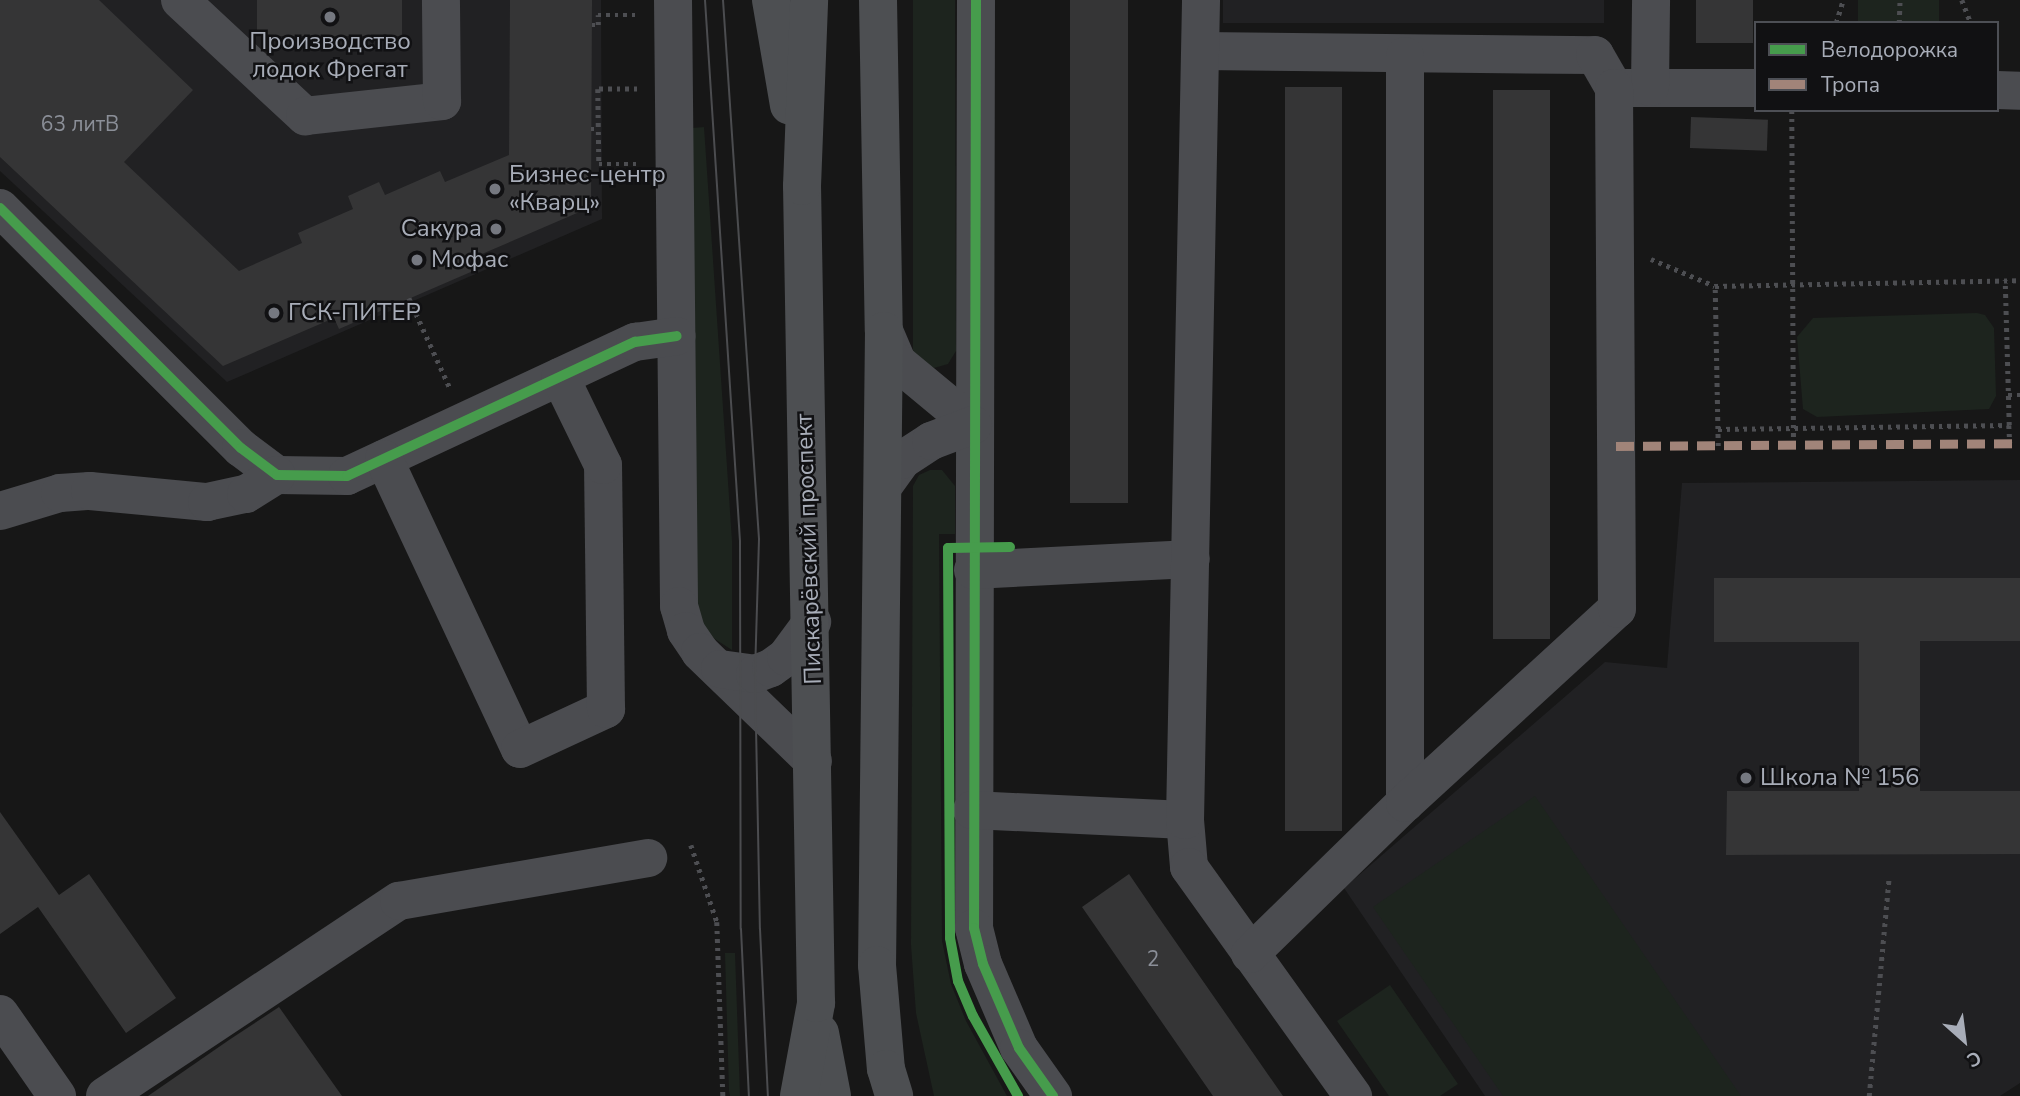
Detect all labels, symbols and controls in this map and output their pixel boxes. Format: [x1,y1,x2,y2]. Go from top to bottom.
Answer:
marker: Производство лодок Фрегат [322,9,338,25]
legend [1754,21,1999,112]
place label: Производство лодок Фрегат [249,28,411,84]
text: Велодорожка [1821,36,1958,64]
text: Тропа [1821,71,1880,99]
house number: 63 литВ [41,111,119,137]
place label: Бизнес-центр «Кварц» [509,161,666,217]
marker: Бизнес-центр «Кварц» [487,181,503,197]
place label: Сакура [401,215,482,243]
marker: Сакура [488,221,504,237]
place label: Мофас [431,246,508,274]
marker: Мофас [409,252,425,268]
place label: ГСК-ПИТЕР [288,299,421,327]
marker: ГСК-ПИТЕР [266,305,282,321]
street label: Пискарёвский проспект [790,413,828,685]
place label: Школа № 156 [1760,764,1919,792]
marker: Школа № 156 [1738,770,1754,786]
house number: 2 [1147,946,1159,972]
north arrow [1929,1005,1999,1075]
text: С [1962,1044,1986,1073]

